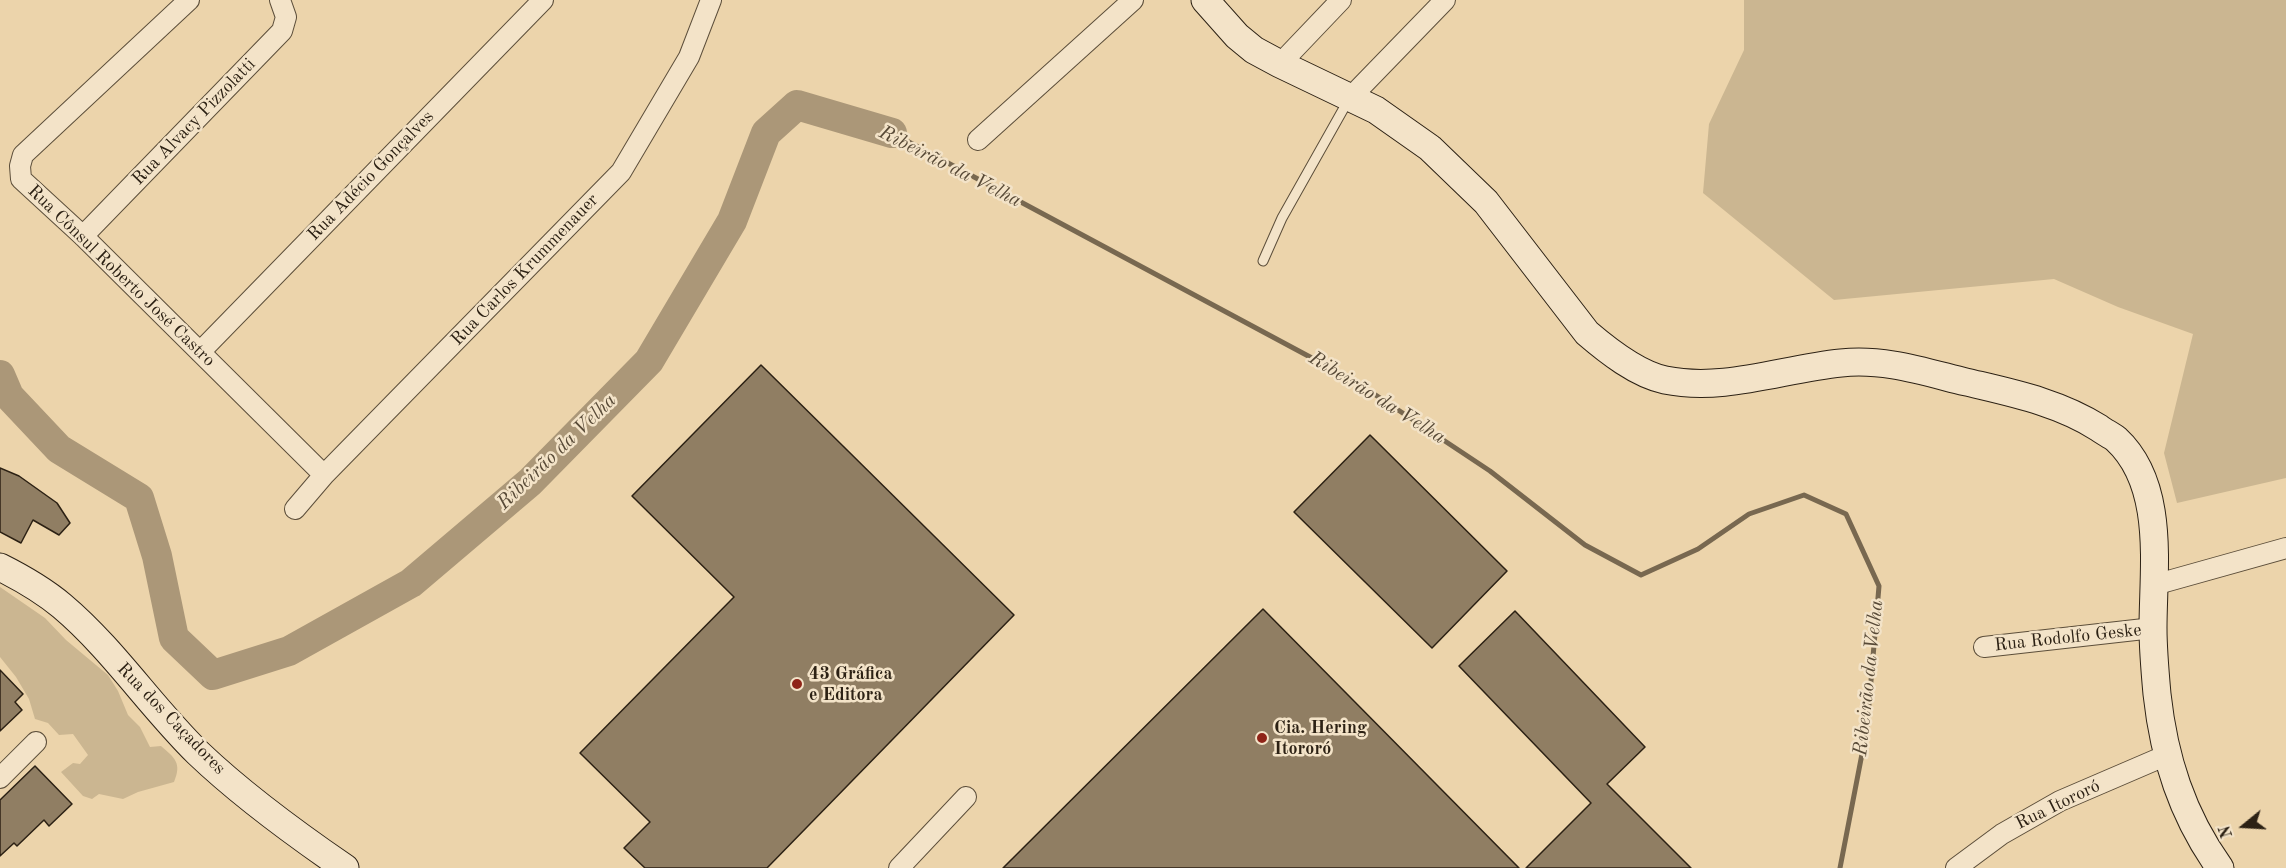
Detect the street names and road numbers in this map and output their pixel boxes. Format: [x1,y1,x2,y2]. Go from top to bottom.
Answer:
street label: Rua Alvacy Pizzolatti [128,54,260,190]
street label: Rua Adécio Gonçalves [303,106,439,246]
street label: Rua Cônsul Roberto José Castro [23,181,219,371]
street label: Rua Carlos Krummenauer [447,190,603,350]
street label: Rua Rodolfo Geske [1993,620,2143,656]
street label: Rua dos Caçadores [112,659,230,779]
street label: Rua Itororó [2012,775,2104,835]

